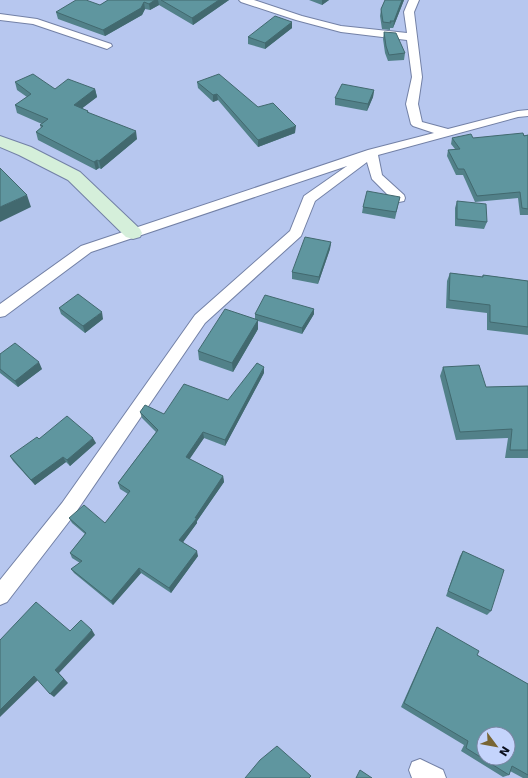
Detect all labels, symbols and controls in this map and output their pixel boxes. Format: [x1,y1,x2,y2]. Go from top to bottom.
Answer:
north arrow [476,726,516,766]
text: N [496,744,512,758]

